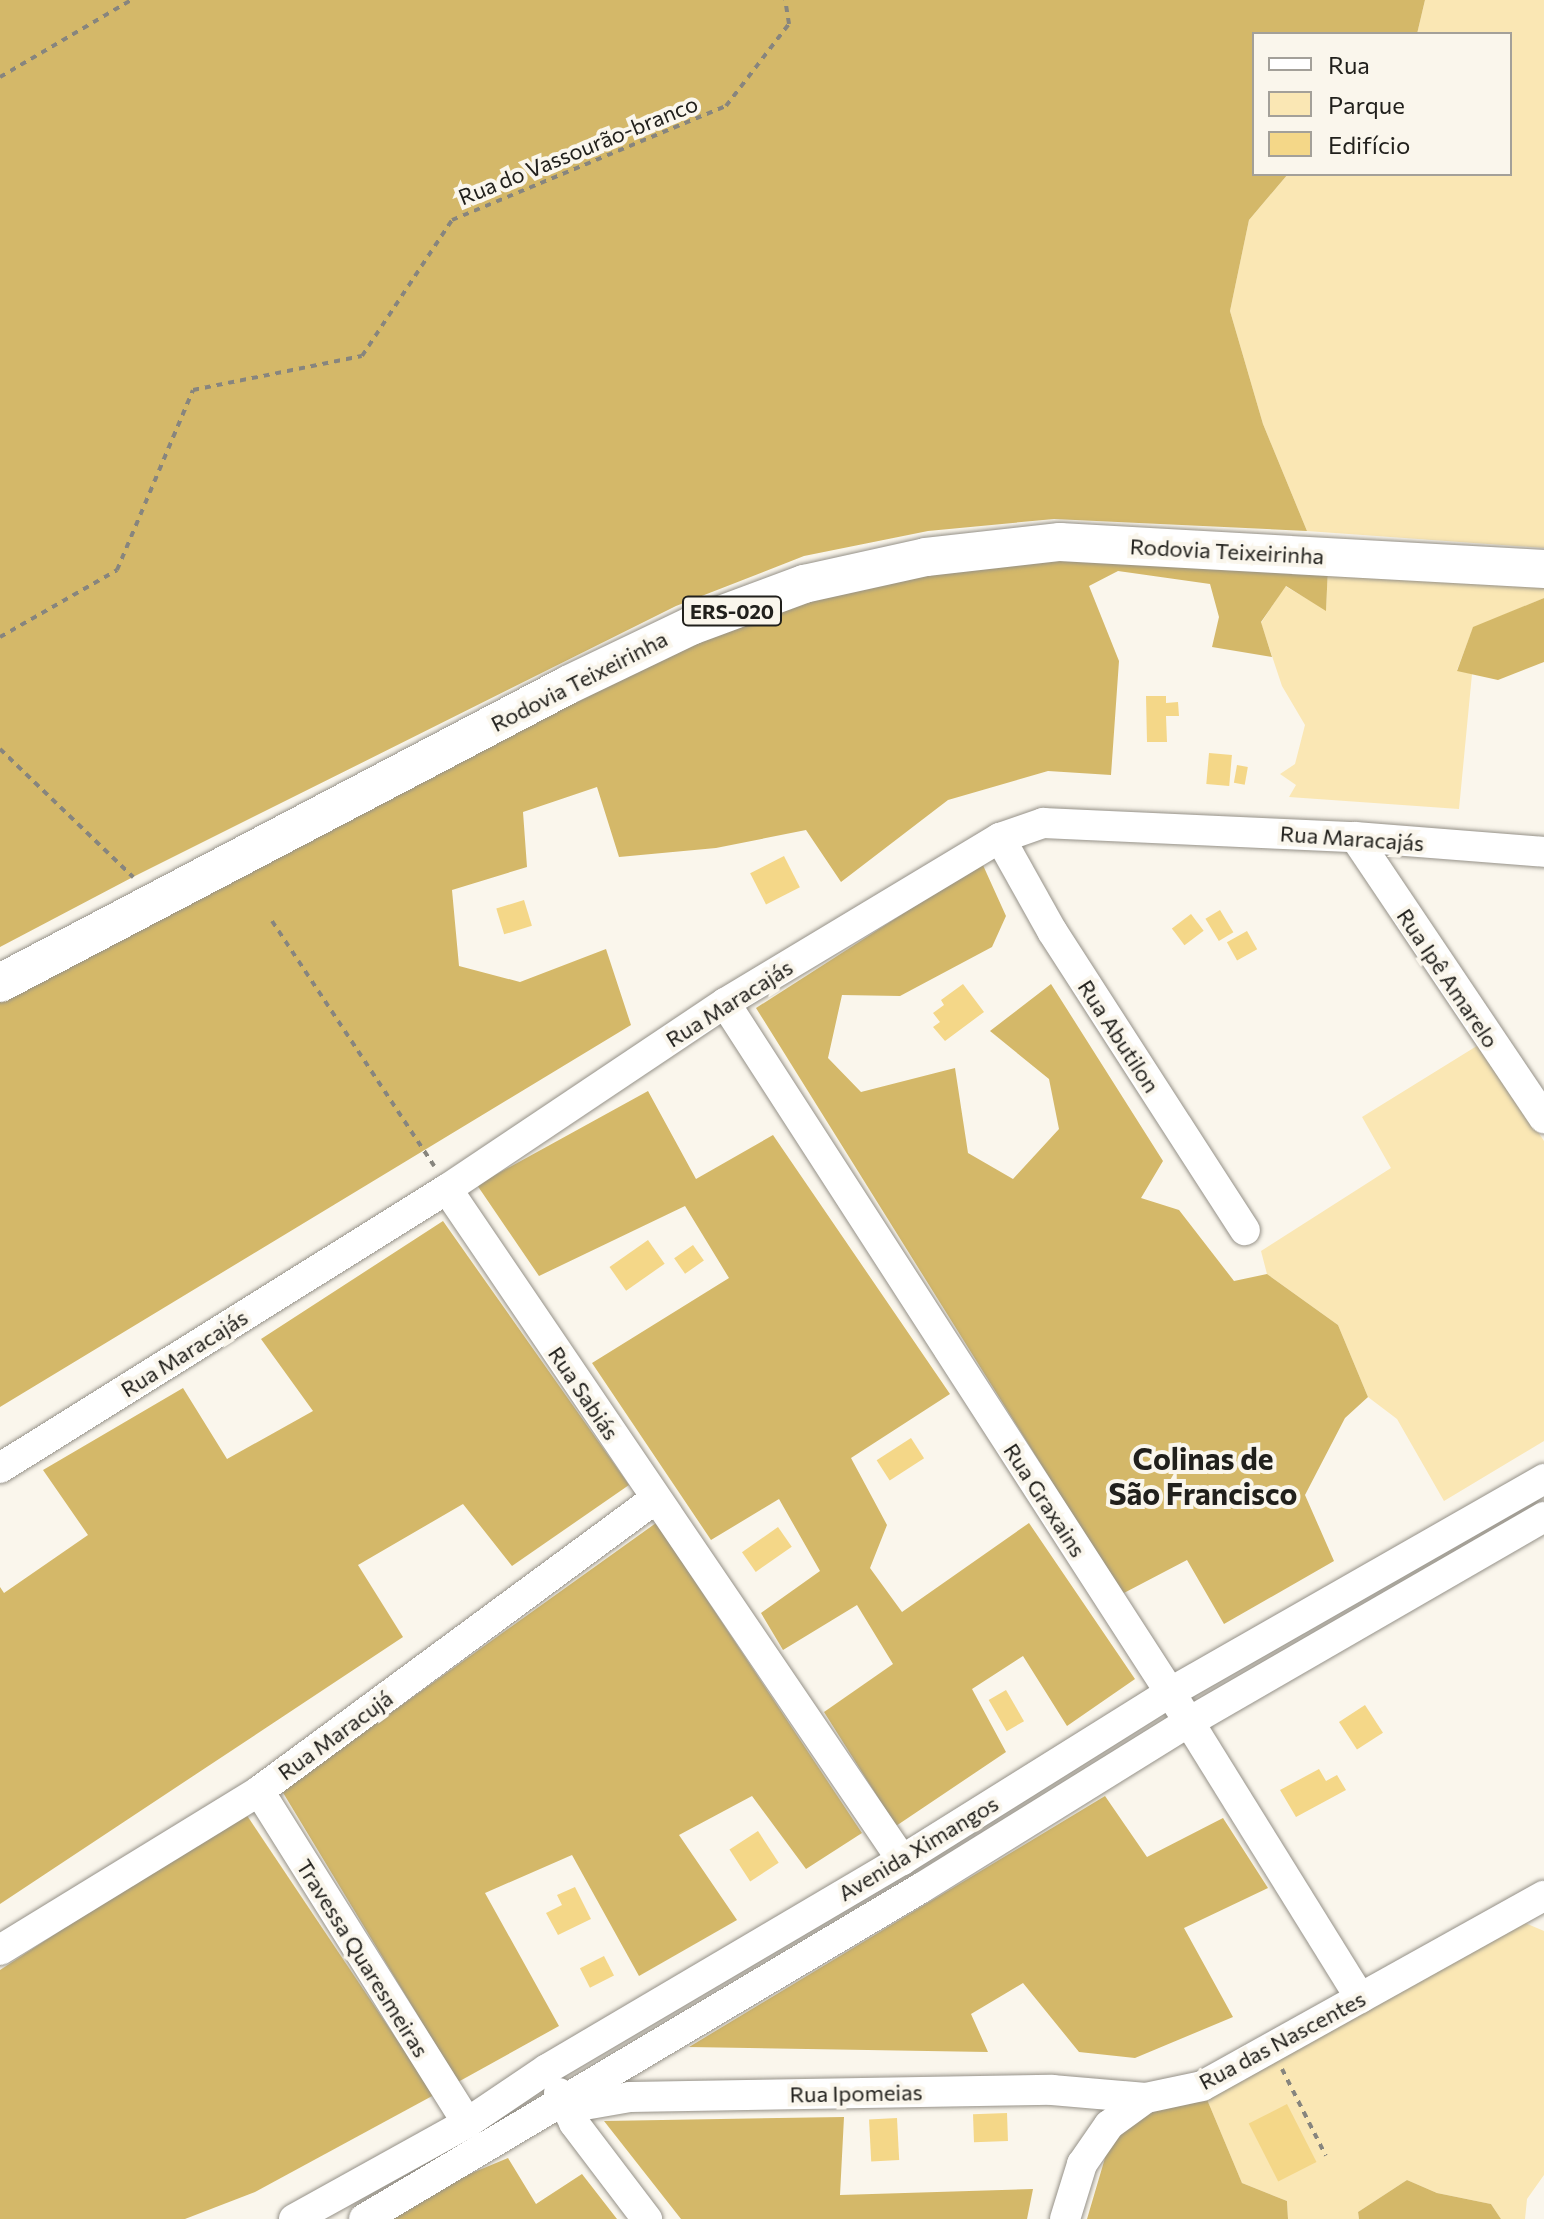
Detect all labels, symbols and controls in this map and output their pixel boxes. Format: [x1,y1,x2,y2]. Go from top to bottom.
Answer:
legend [1252,32,1512,176]
text: Rua [1328,50,1370,79]
street label: Rua do Vassourão-branco [455,90,701,210]
text: Parque [1328,90,1405,119]
text: Edifício [1328,130,1410,159]
street label: Rodovia Teixeirinha [1129,533,1325,569]
road number: ERS-020 [680,595,784,627]
street label: Rodovia Teixeirinha [486,625,672,737]
street label: Rua Maracajás [1279,820,1425,856]
street label: Rua Ipê Amarelo [1392,903,1504,1053]
street label: Rua Maracajás [661,954,797,1052]
street label: Rua Abutilon [1073,975,1165,1097]
street label: Rua Maracajás [116,1304,252,1402]
street label: Rua Sabiás [543,1341,625,1445]
street label: Rua Graxains [998,1438,1092,1562]
district label: Colinas de São Francisco [1109,1440,1297,1510]
street label: Rua Maracujá [273,1685,397,1785]
street label: Avenida Ximangos [833,1790,1003,1906]
street label: Travessa Quaresmeiras [291,1854,435,2062]
street label: Rua das Nascentes [1194,1985,1370,2095]
street label: Rua Ipomeias [789,2079,923,2107]

